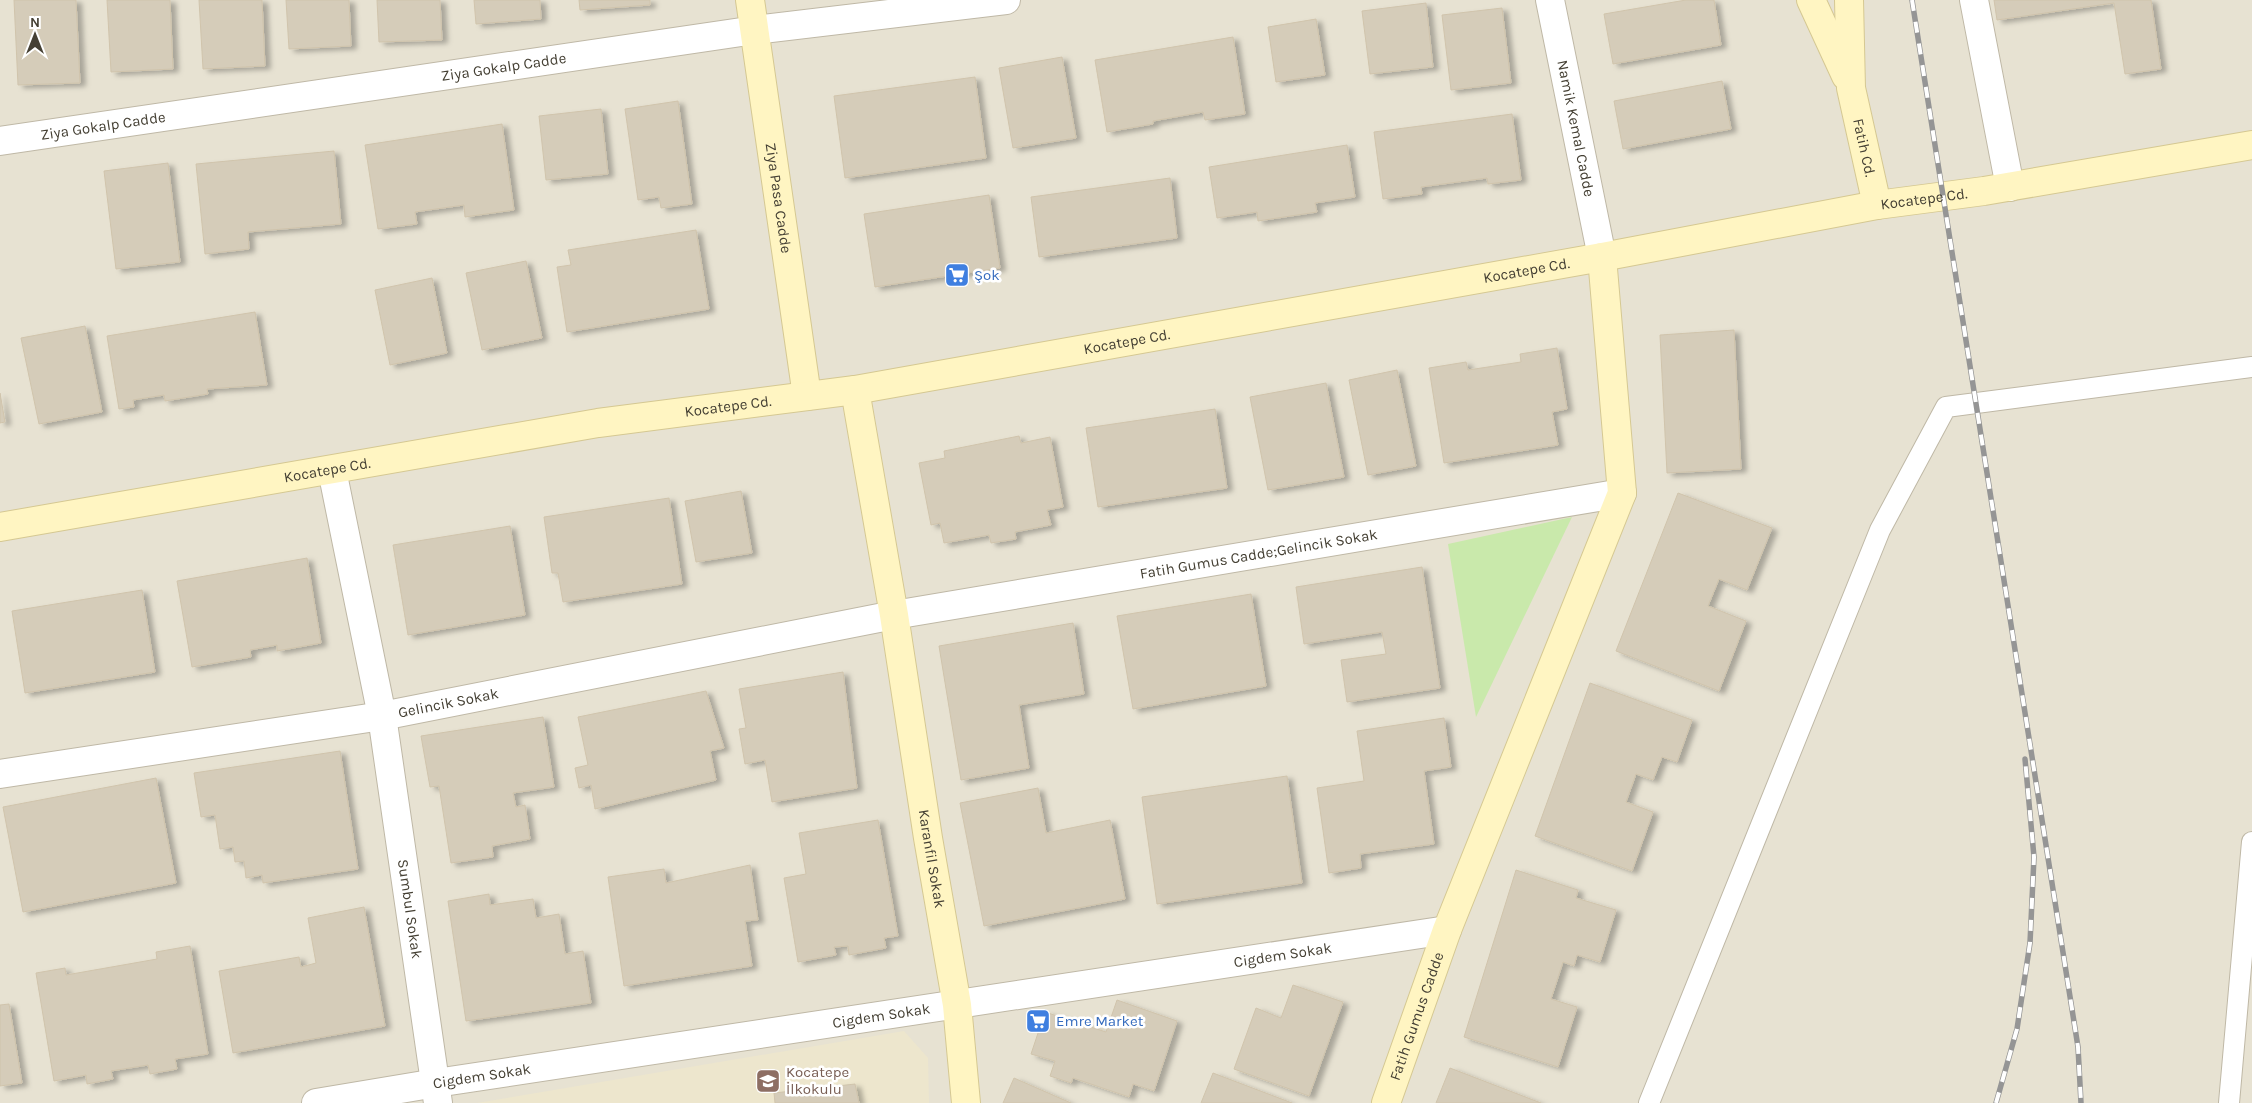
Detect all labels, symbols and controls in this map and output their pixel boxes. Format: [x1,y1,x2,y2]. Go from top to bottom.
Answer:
north arrow [10,10,60,60]
text: N [30,14,40,31]
street label: Ziya Gokalp Cadde [440,49,567,85]
street label: Namik Kemal Cadde [1553,59,1599,198]
street label: Ziya Gokalp Cadde [39,108,167,144]
street label: Fatih Cd. [1849,117,1880,179]
street label: Ziya Pasa Cadde [762,142,795,254]
street label: Kocatepe Cd. [1879,184,1969,213]
street label: Kocatepe Cd. [1482,254,1571,287]
supermarket icon: Şok [944,262,970,288]
place label: Şok [974,266,1000,284]
street label: Kocatepe Cd. [1082,325,1172,358]
street label: Kocatepe Cd. [683,392,773,421]
street label: Kocatepe Cd. [282,454,372,486]
street label: Fatih Gumus Cadde;Gelincik Sokak [1139,525,1379,583]
street label: Gelincik Sokak [397,684,500,722]
street label: Karanfil Sokak [915,808,949,910]
street label: Sumbul Sokak [394,858,426,960]
street label: Cigdem Sokak [1233,939,1333,971]
street label: Fatih Gumus Cadde [1386,950,1447,1083]
street label: Cigdem Sokak [831,999,931,1032]
supermarket icon: Emre Market [1025,1008,1051,1034]
place label: Emre Market [1056,1012,1144,1030]
street label: Cigdem Sokak [432,1060,532,1092]
place label: Kocatepe İlkokulu [786,1063,849,1098]
school or university icon: Kocatepe İlkokulu [755,1068,781,1094]

